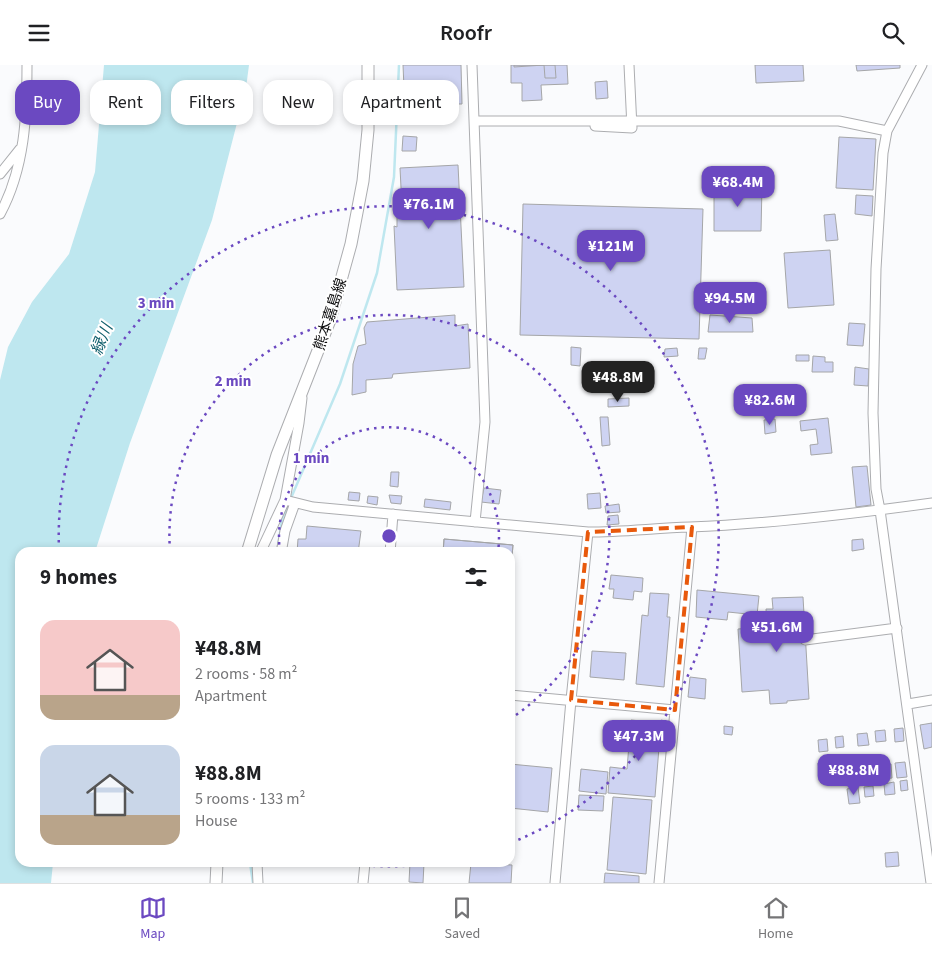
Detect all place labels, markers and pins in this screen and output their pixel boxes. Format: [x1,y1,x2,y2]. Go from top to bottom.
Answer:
pin: ¥68.4M [697,165,779,208]
pin: ¥76.1M [388,187,470,230]
pin: ¥121M [576,229,646,272]
pin: ¥94.5M [689,281,771,324]
pin: ¥48.8M [577,361,659,403]
pin: ¥82.6M [729,383,811,426]
centre of rings [380,527,398,545]
pin: ¥51.6M [736,611,818,653]
pin: ¥47.3M [598,719,680,762]
pin: ¥88.8M [813,753,895,796]

